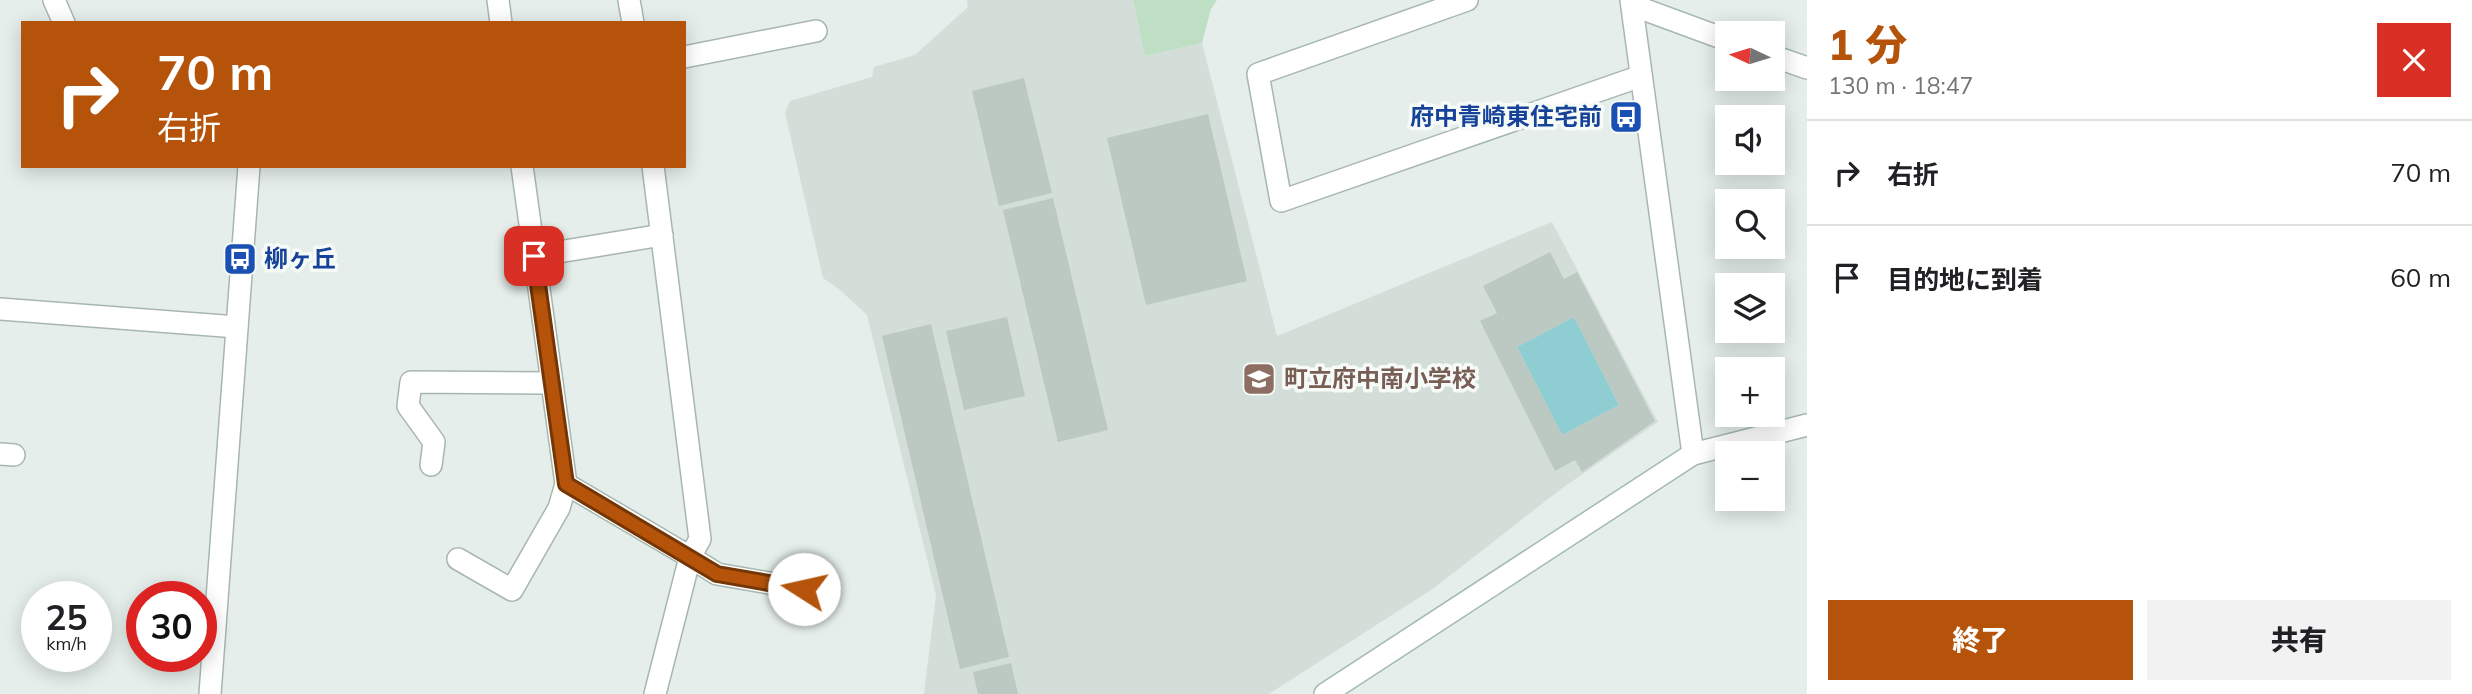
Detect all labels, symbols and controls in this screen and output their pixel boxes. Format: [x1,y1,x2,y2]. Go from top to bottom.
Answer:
text: 1 分 [1828,18,1907,71]
north arrow [1715,21,1785,91]
map controls [1715,21,1785,511]
button: close [2377,23,2451,97]
text: 70 m [157,41,273,102]
icon: right [42,49,133,140]
text: 130 m · 18:47 [1828,71,1973,100]
bus stop icon: 府中青崎東住宅前 [1607,98,1645,136]
place label: 府中青崎東住宅前 [1410,101,1602,131]
button: sound [1715,105,1785,175]
text: 右折 [157,107,221,147]
icon: right [1828,154,1866,192]
text: 70 m [2390,156,2451,189]
text: 右折 [1887,158,1939,191]
button: search [1715,189,1785,259]
pin [504,226,564,286]
icon: arrive [515,237,553,275]
bus stop icon: 柳ヶ丘 [221,240,259,278]
place label: 柳ヶ丘 [264,243,336,273]
icon: arrive [1828,259,1866,297]
text: 60 m [2390,261,2451,294]
text: 目的地に到着 [1887,263,2043,296]
button: layers [1715,273,1785,343]
button: + [1715,357,1785,427]
school or university icon: 町立府中南小学校 [1240,360,1278,398]
place label: 町立府中南小学校 [1284,363,1476,393]
button: − [1715,441,1785,511]
position arrow [767,552,841,626]
speed limit sign: 30 [126,581,217,672]
text: 25 [45,595,88,639]
button: 終了 [1828,600,2133,680]
button: 共有 [2147,600,2451,680]
text: km/h [46,632,87,655]

